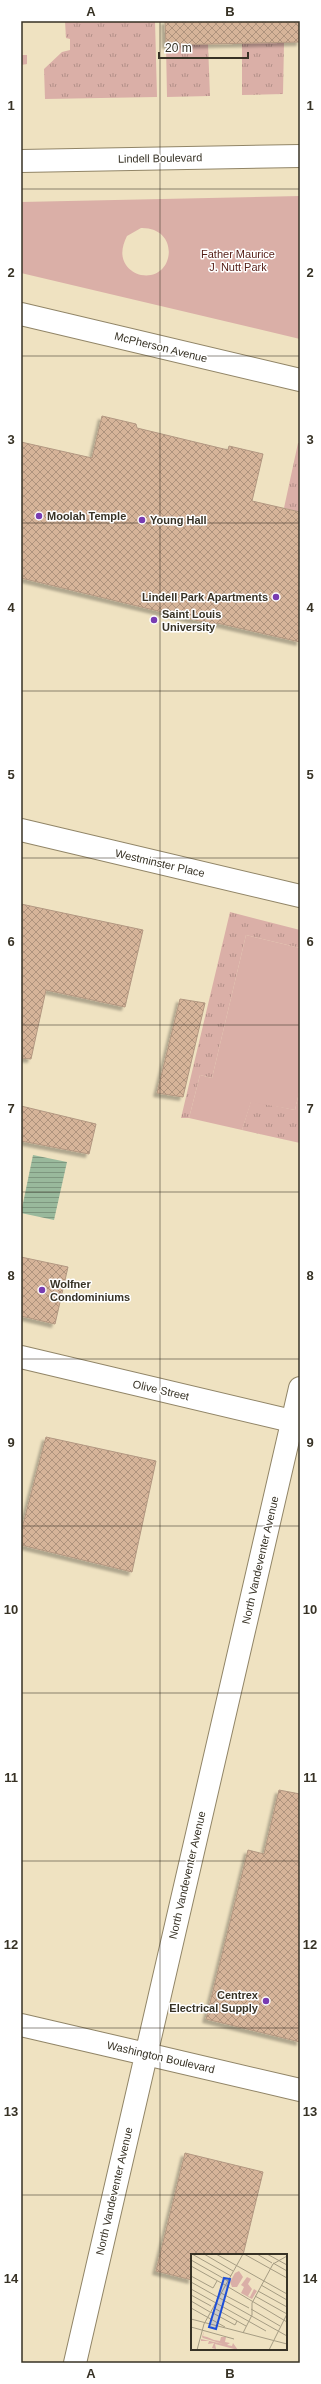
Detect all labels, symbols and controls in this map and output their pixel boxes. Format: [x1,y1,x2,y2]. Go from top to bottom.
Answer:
text: A [86,4,96,19]
text: B [225,4,235,19]
scale bar [159,34,248,60]
text: 20 m [165,41,192,55]
text: 1 [7,98,15,113]
text: 1 [306,98,314,113]
street label: Lindell Boulevard [118,151,202,165]
park label: Father Maurice J. Nutt Park [201,248,275,273]
text: 2 [7,265,15,280]
text: 2 [306,265,314,280]
street label: McPherson Avenue [113,330,209,364]
text: 3 [7,432,15,447]
text: 3 [306,432,314,447]
place label: Moolah Temple [47,510,126,522]
marker: Moolah Temple [34,511,44,521]
place label: Young Hall [150,514,207,526]
marker: Young Hall [137,515,147,525]
place label: Lindell Park Apartments [142,591,268,603]
marker: Lindell Park Apartments [271,592,281,602]
text: 4 [7,600,15,615]
text: 4 [306,600,314,615]
place label: Saint Louis University [162,608,221,633]
marker: Saint Louis University [149,615,159,625]
text: 5 [7,767,15,782]
text: 5 [306,767,314,782]
street label: Westminster Place [114,847,206,879]
text: 6 [7,934,15,949]
text: 6 [306,934,314,949]
text: 7 [7,1101,15,1116]
text: 7 [306,1101,314,1116]
text: 8 [7,1268,15,1283]
text: 8 [306,1268,314,1283]
place label: Wolfner Condominiums [50,1278,130,1303]
marker: Wolfner Condominiums [37,1285,47,1295]
street label: Olive Street [132,1378,190,1402]
text: 9 [7,1435,15,1450]
text: 9 [306,1435,314,1450]
street label: North Vandeventer Avenue [239,1495,281,1625]
text: 10 [4,1602,18,1617]
text: 10 [303,1602,317,1617]
text: 11 [4,1770,18,1785]
text: 11 [303,1770,317,1785]
street label: North Vandeventer Avenue [166,1810,208,1940]
text: 12 [4,1937,18,1952]
text: 12 [303,1937,317,1952]
place label: Centrex Electrical Supply [169,1989,259,2014]
marker: Centrex Electrical Supply [261,1996,271,2006]
street label: Washington Boulevard [106,2039,216,2075]
text: 13 [4,2104,18,2119]
text: 13 [303,2104,317,2119]
street label: North Vandeventer Avenue [93,2126,135,2256]
inset map [191,2254,287,2350]
text: 14 [4,2271,19,2286]
text: 14 [303,2271,318,2286]
text: A [86,2366,96,2381]
text: B [225,2366,235,2381]

